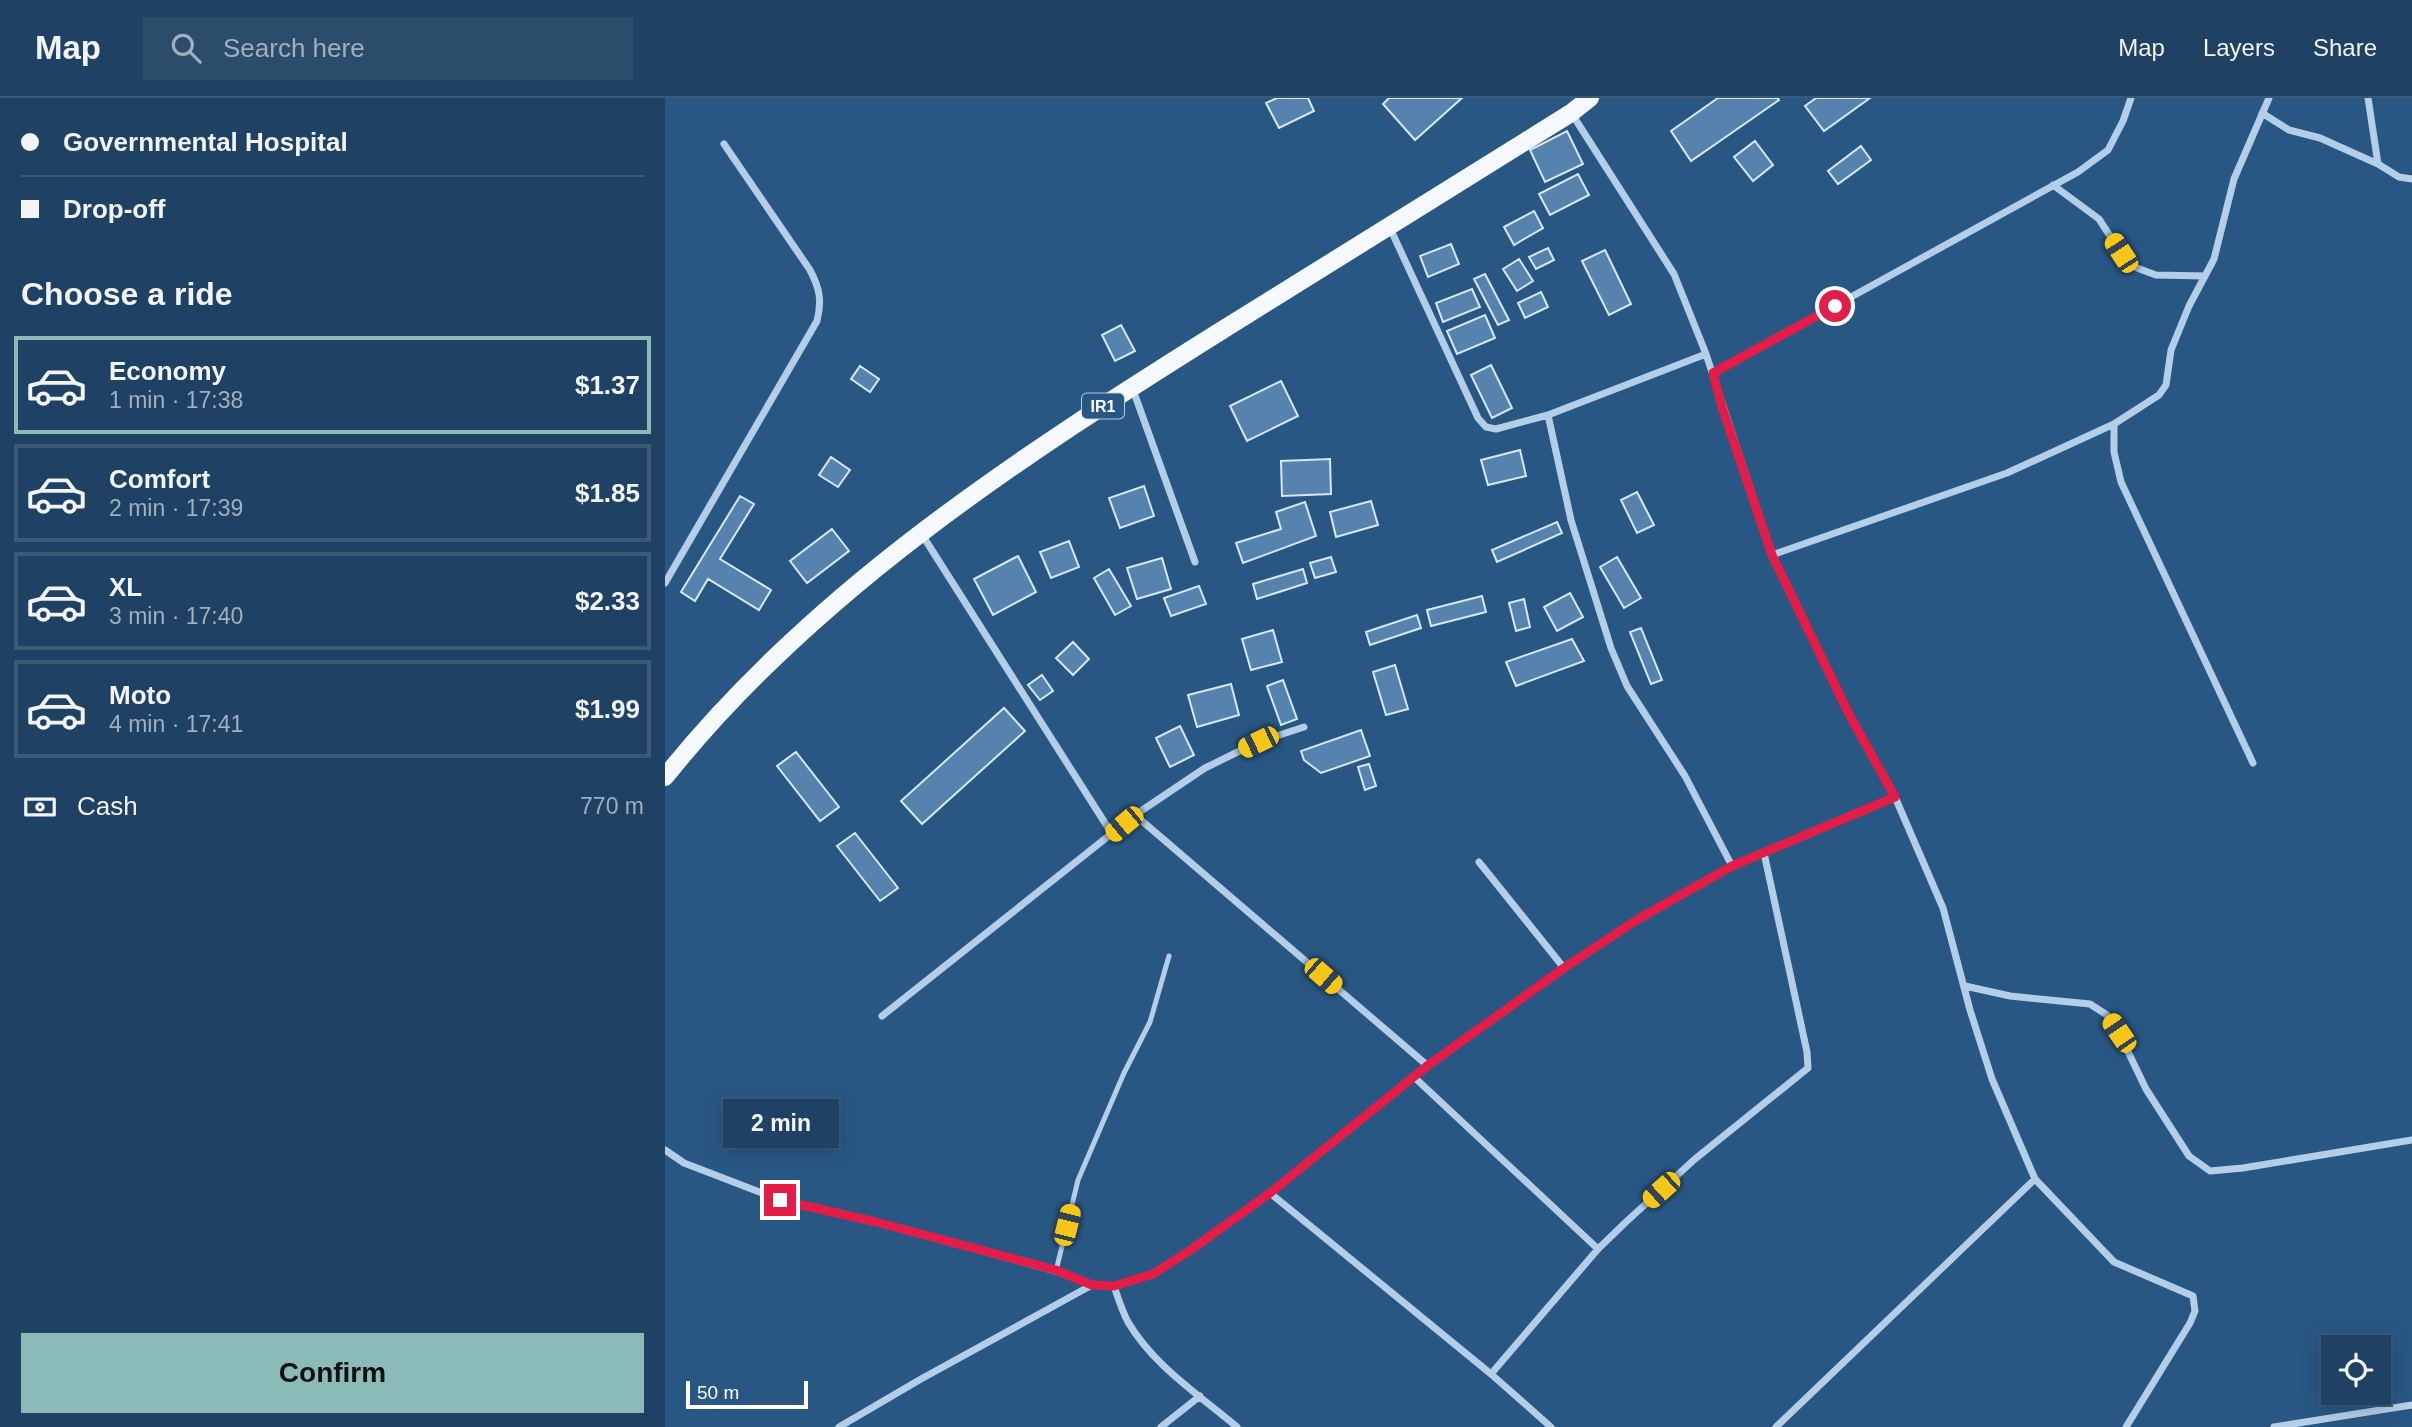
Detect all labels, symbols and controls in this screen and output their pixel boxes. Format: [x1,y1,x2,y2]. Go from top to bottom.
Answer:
search box [143,17,633,80]
text: Map [35,29,101,66]
icon: search [167,29,205,67]
text: Search here [223,33,365,63]
text: Map [2118,34,2165,61]
text: Layers [2203,34,2275,61]
text: Share [2313,34,2377,61]
text: Governmental Hospital [63,127,348,157]
text: Drop-off [63,194,166,224]
car [2101,230,2142,276]
text: Choose a ride [21,276,233,312]
route start [1819,290,1851,322]
icon: car [25,354,88,417]
text: Economy [109,356,226,386]
text: $1.37 [575,370,640,400]
text: 1 min · 17:38 [109,387,243,413]
road number: IR1 [1082,394,1124,418]
icon: car [25,462,88,525]
text: Comfort [109,464,210,494]
text: $1.85 [575,478,640,508]
text: 2 min · 17:39 [109,495,243,521]
icon: car [25,570,88,633]
text: XL [109,572,142,602]
text: $2.33 [575,586,640,616]
text: 3 min · 17:40 [109,603,243,629]
icon: car [25,678,88,741]
text: Moto [109,680,171,710]
text: $1.99 [575,694,640,724]
text: 4 min · 17:41 [109,711,243,737]
car [1235,723,1282,761]
icon: cash [21,788,59,826]
text: Cash [77,791,138,821]
text: 770 m [580,793,644,819]
car [1102,802,1147,846]
car [1301,954,1346,998]
car [2099,1010,2140,1056]
callout: 2 min [722,1098,838,1148]
text: 2 min [751,1110,811,1136]
car [1639,1168,1684,1212]
route end [764,1184,796,1216]
car [1052,1202,1083,1248]
button: Confirm [21,1333,644,1413]
map controls [2321,1335,2391,1405]
button: locate [2321,1335,2391,1405]
scale bar [686,1378,809,1410]
text: 50 m [697,1382,739,1403]

